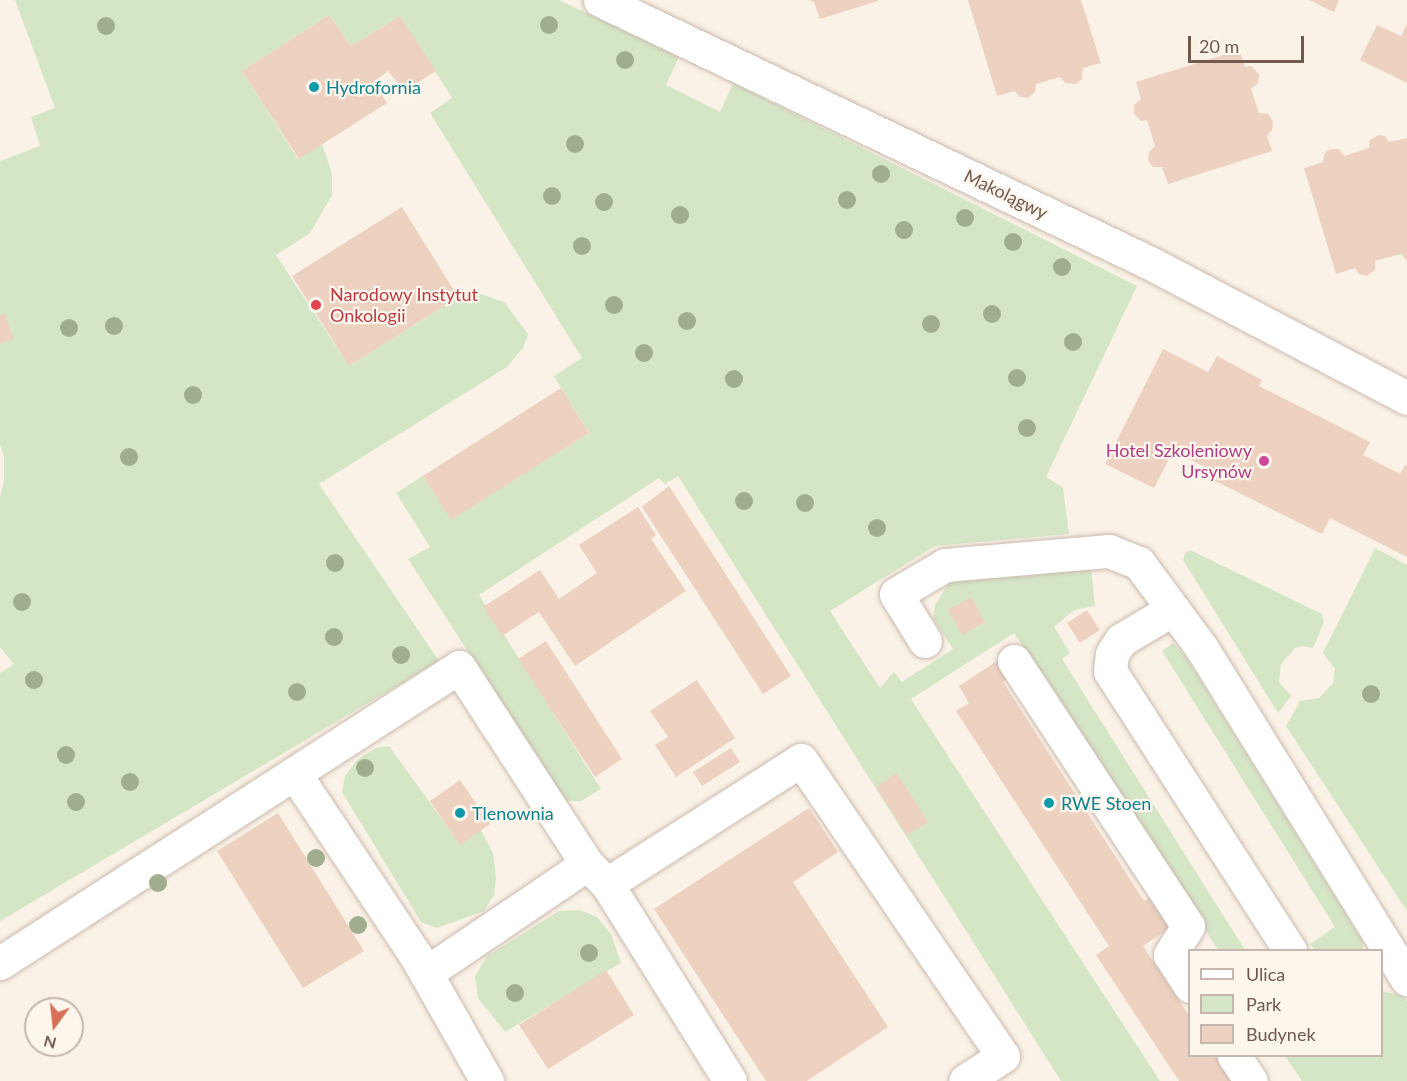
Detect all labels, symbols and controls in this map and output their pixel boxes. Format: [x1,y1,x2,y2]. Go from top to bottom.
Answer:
scale bar [1191,24,1306,62]
text: 20 m [1199,35,1239,57]
place label: Hydrofornia [326,76,421,98]
marker: Hydrofornia [307,80,321,94]
street label: Makolągwy [961,165,1051,223]
place label: Narodowy Instytut Onkologii [330,284,478,326]
marker: Narodowy Instytut Onkologii [307,296,325,314]
place label: Hotel Szkoleniowy Ursynów [1106,440,1252,482]
marker: Hotel Szkoleniowy Ursynów [1257,454,1271,468]
place label: RWE Stoen [1061,792,1151,814]
marker: RWE Stoen [1042,796,1056,810]
place label: Tlenownia [472,802,554,824]
marker: Tlenownia [453,806,467,820]
legend [1188,949,1383,1057]
text: Ulica [1246,963,1285,985]
text: Park [1246,993,1281,1015]
north arrow [24,997,84,1057]
text: Budynek [1246,1023,1316,1045]
text: N [41,1032,58,1054]

